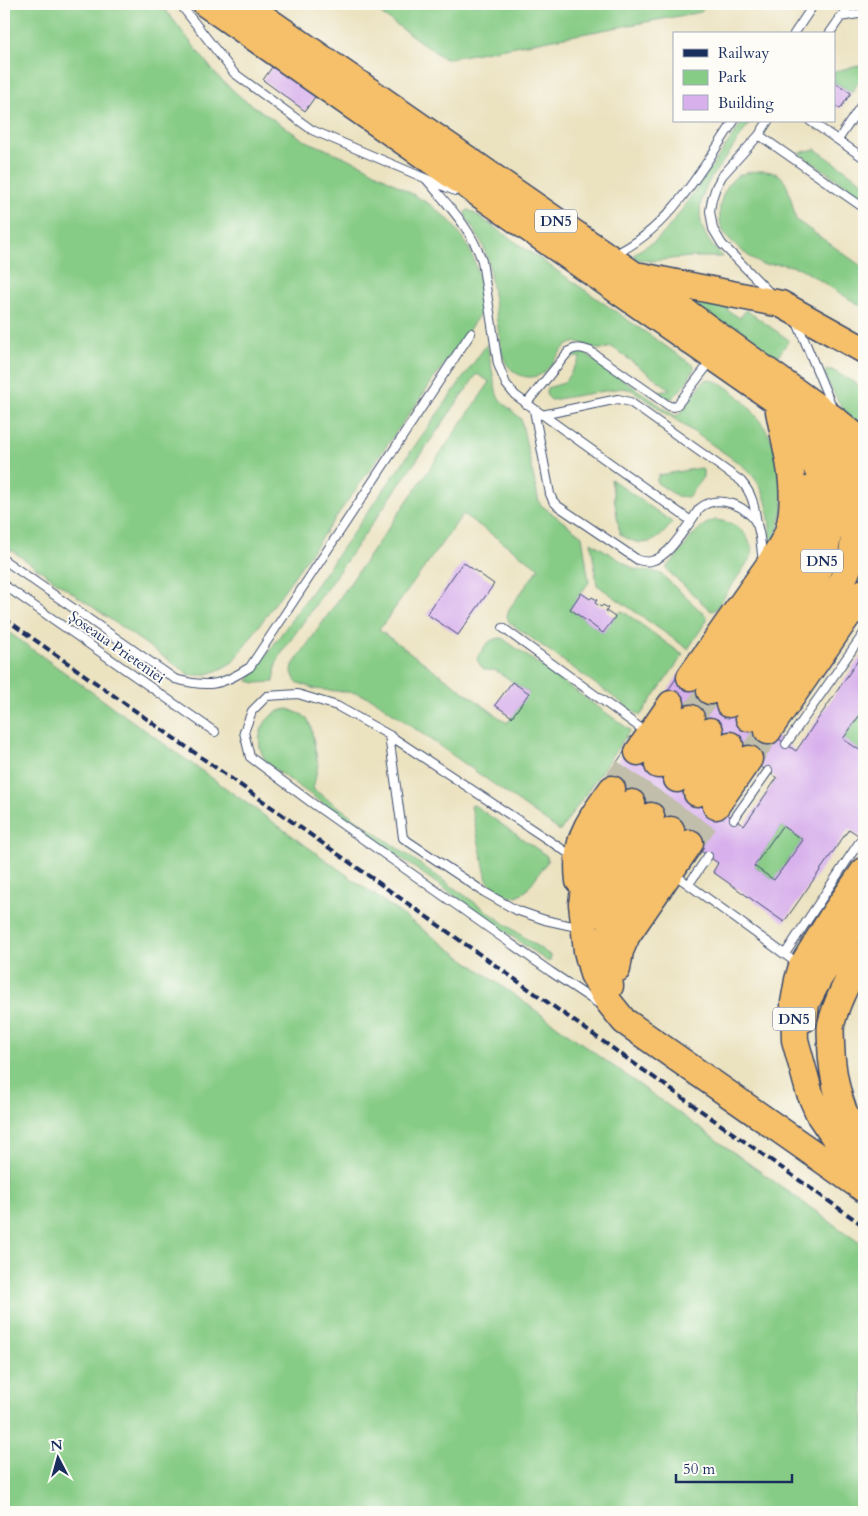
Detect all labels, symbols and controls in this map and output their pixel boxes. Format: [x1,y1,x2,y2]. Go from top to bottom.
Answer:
legend [673,32,836,122]
text: Railway [718,43,769,63]
text: Park [718,67,747,87]
text: Building [718,93,774,113]
road number: DN5 [535,210,577,232]
road number: DN5 [801,550,843,572]
street label: Șoseaua Prieteniei [65,606,169,688]
road number: DN5 [773,1008,815,1030]
north arrow [32,1434,82,1484]
text: N [50,1435,64,1456]
scale bar [676,1451,792,1483]
text: 50 m [683,1459,715,1479]

